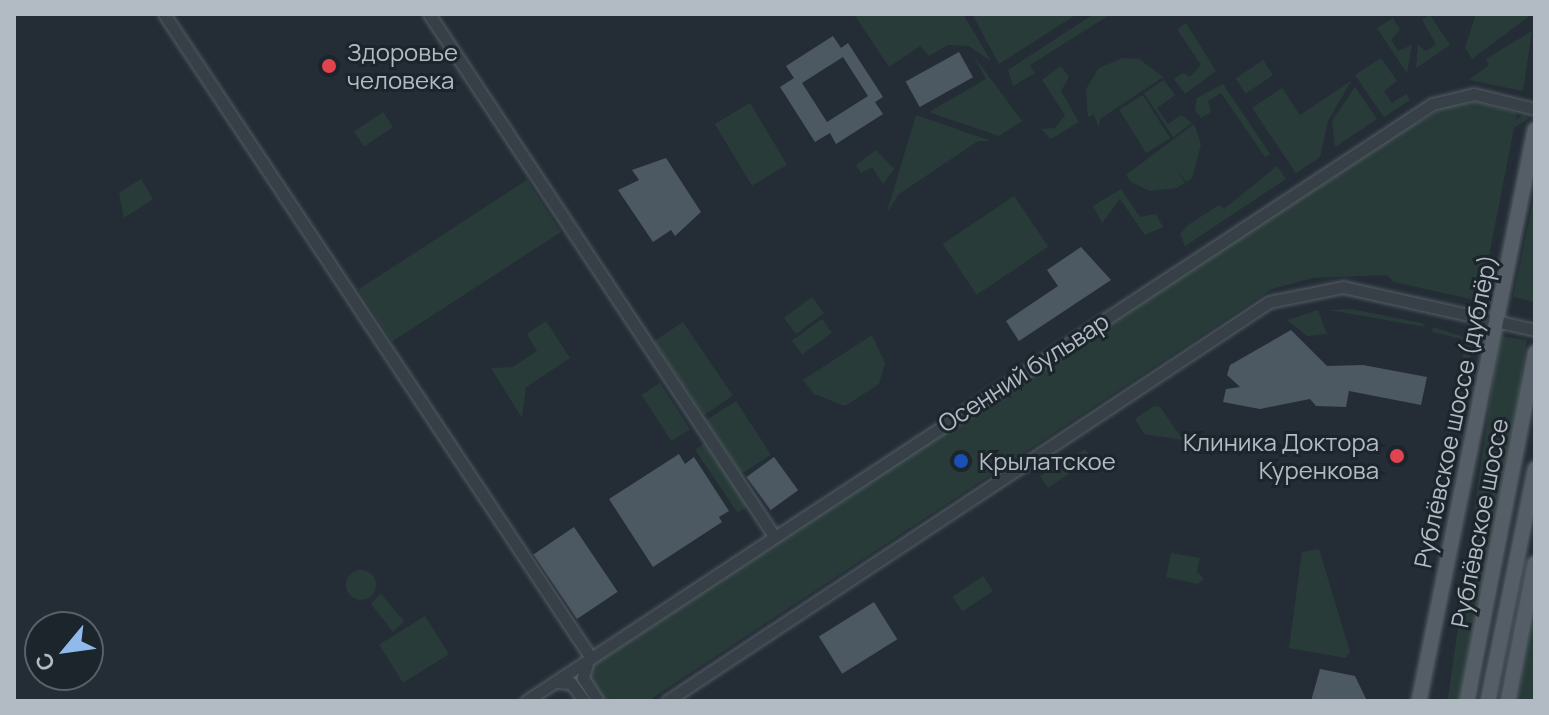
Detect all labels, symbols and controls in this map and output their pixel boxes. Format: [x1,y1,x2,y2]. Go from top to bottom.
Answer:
place label: Здоровье человека [347,38,458,94]
marker: Здоровье человека [318,55,340,77]
street label: Рублёвское шоссе (дублёр) [1408,252,1502,570]
street label: Осенний бульвар [932,306,1114,438]
street label: Рублёвское шоссе [1445,416,1513,630]
place label: Клиника Доктора Куренкова [1183,428,1379,484]
marker: Клиника Доктора Куренкова [1386,445,1408,467]
place label: Крылатское [979,447,1116,475]
marker: Крылатское [950,450,972,472]
north arrow [24,611,104,691]
text: С [28,647,62,676]

